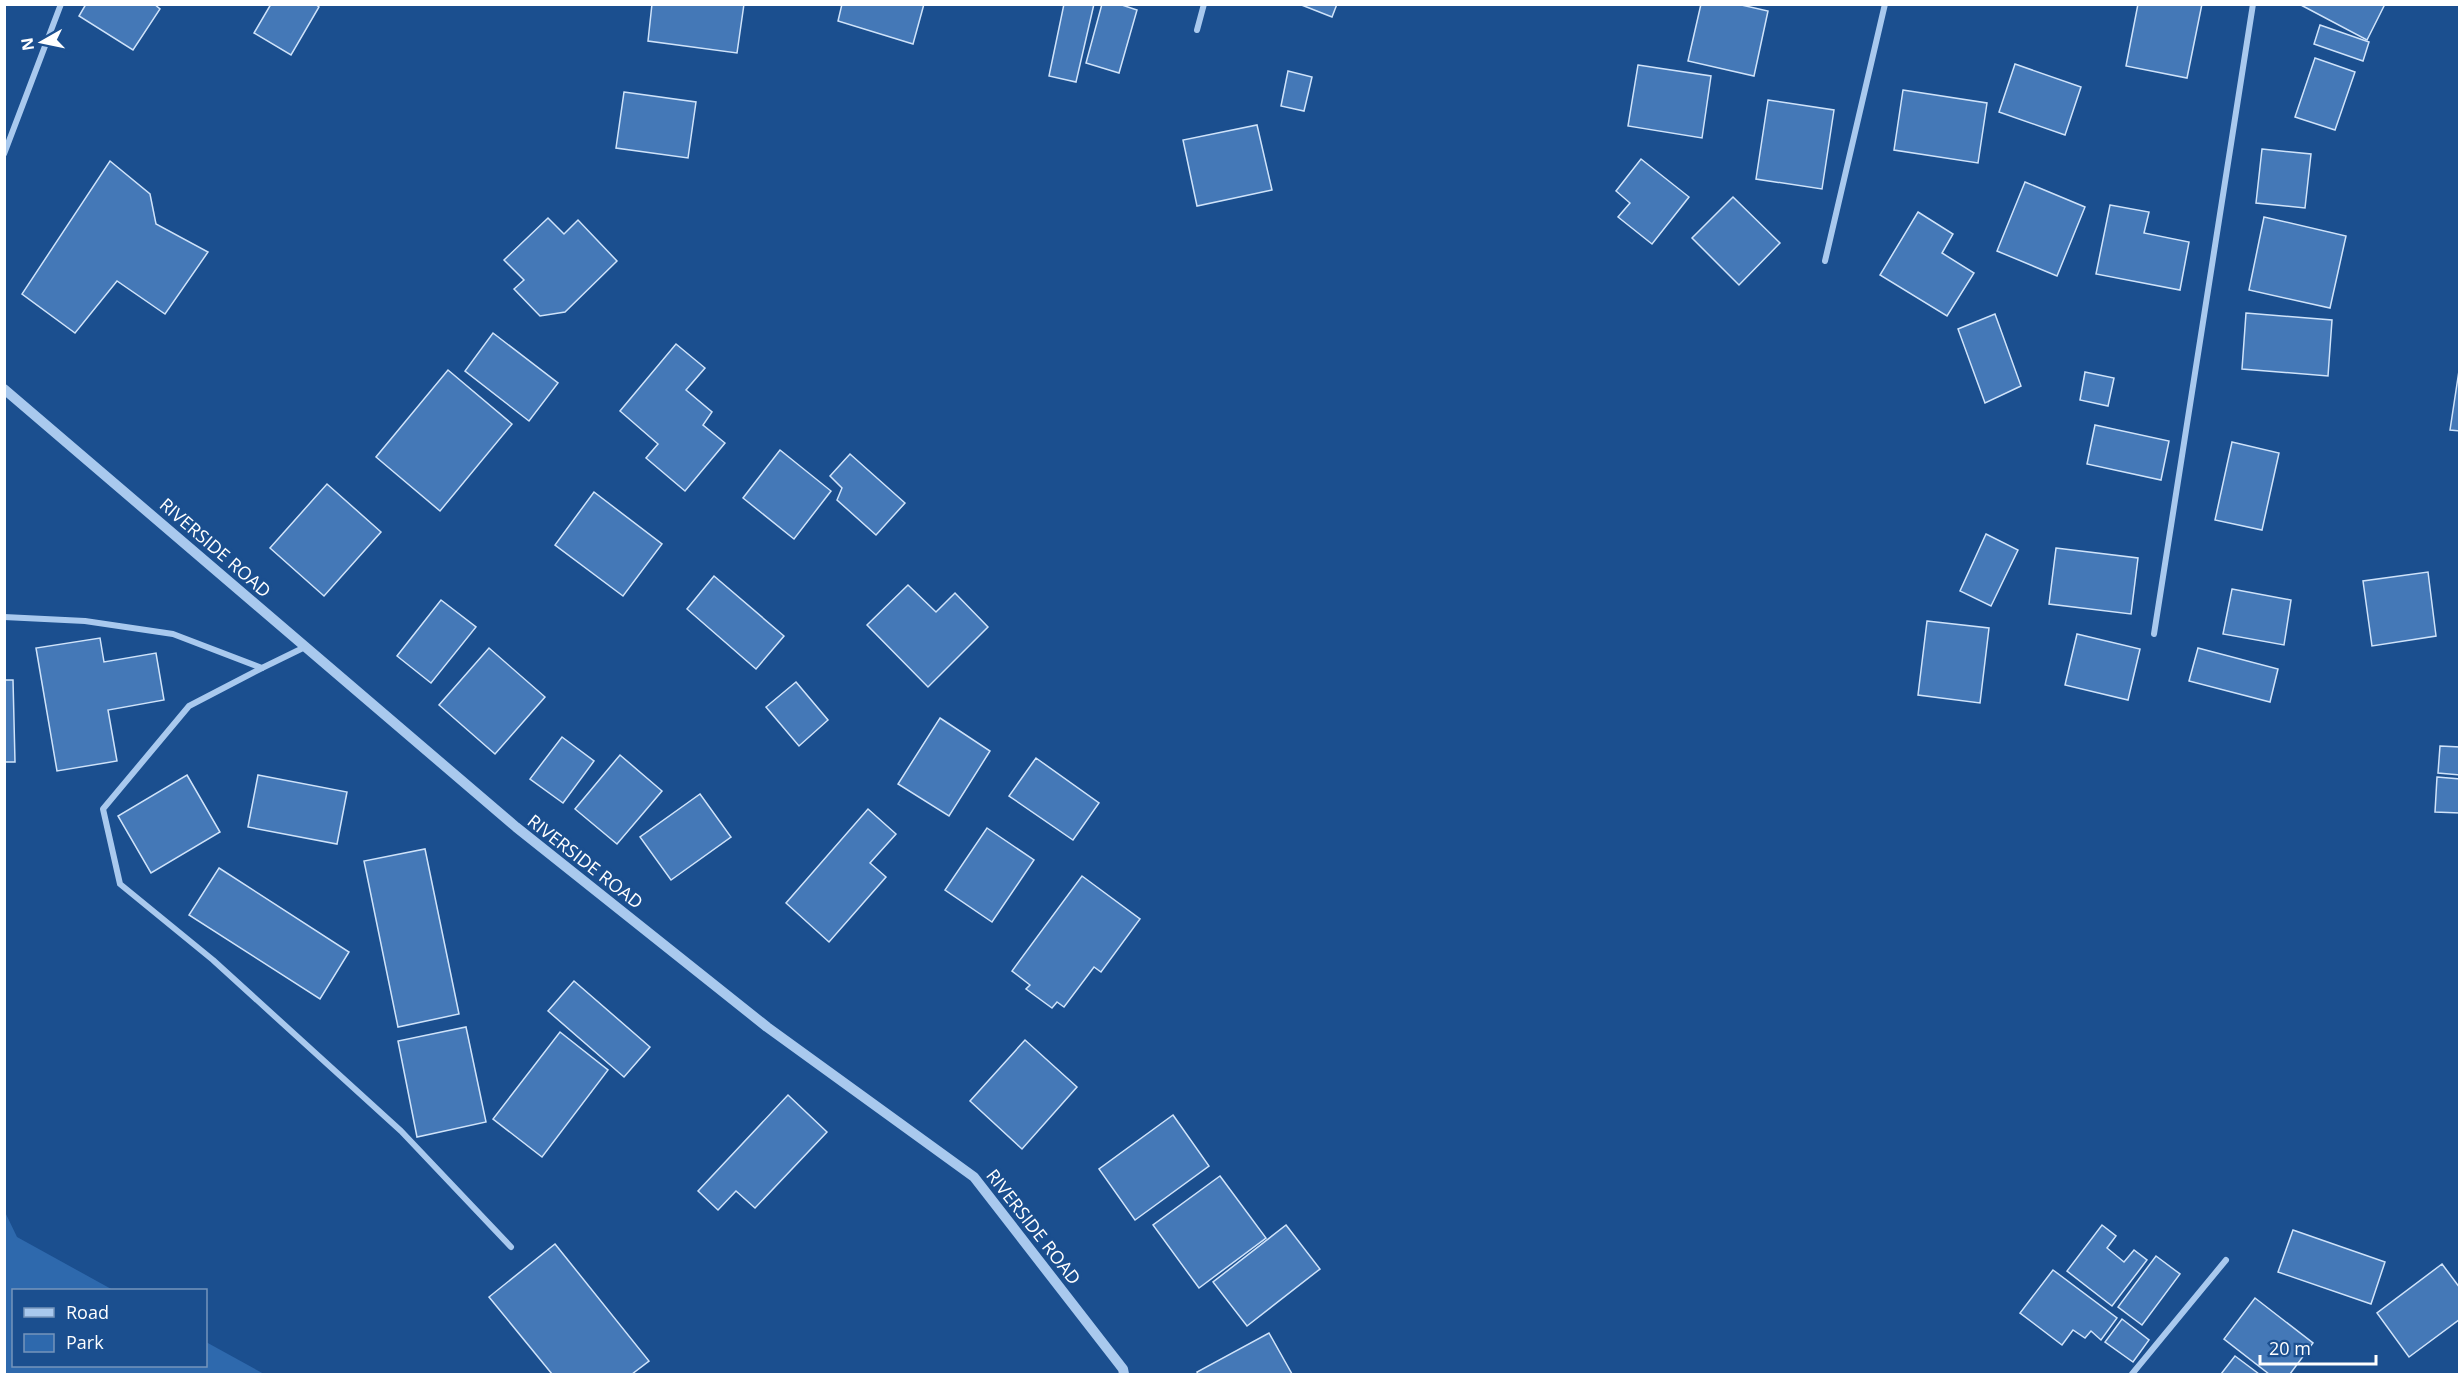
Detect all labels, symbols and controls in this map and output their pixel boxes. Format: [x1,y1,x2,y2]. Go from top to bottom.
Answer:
north arrow [12,12,72,72]
text: N [15,36,39,52]
street label: RIVERSIDE ROAD [155,492,276,602]
street label: RIVERSIDE ROAD [523,809,648,914]
street label: RIVERSIDE ROAD [981,1164,1086,1289]
legend [12,1289,207,1367]
text: Road [66,1300,109,1324]
scale bar [2260,1328,2376,1366]
text: Park [66,1330,104,1354]
text: 20 m [2269,1336,2311,1360]

